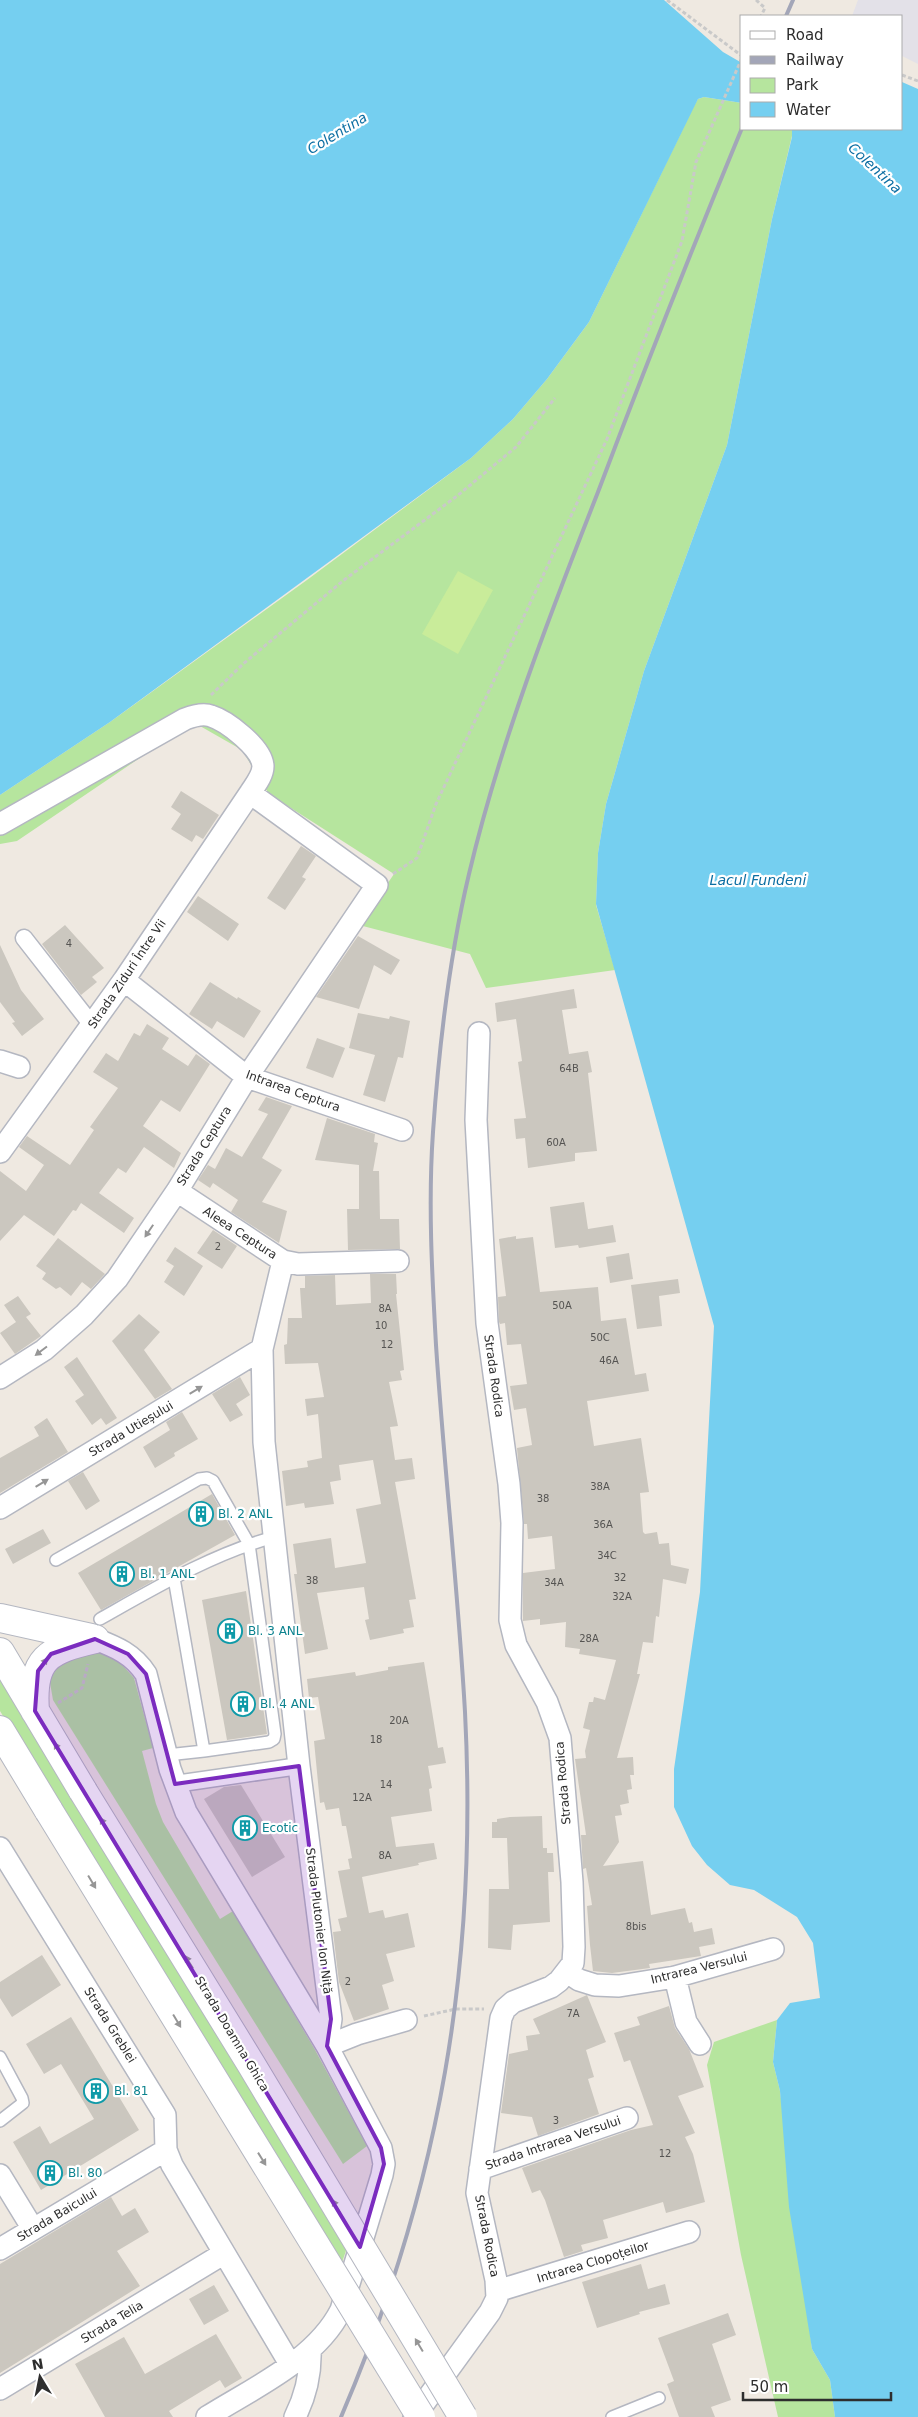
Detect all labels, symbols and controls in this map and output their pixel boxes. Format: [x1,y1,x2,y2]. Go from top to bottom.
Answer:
legend [740,15,903,130]
text: Road [786,26,824,44]
text: Railway [786,51,844,69]
text: Park [786,76,819,94]
text: Water [786,101,831,119]
water label: Colentina [304,109,370,157]
water label: Colentina [845,139,905,197]
water label: Lacul Fundeni [710,872,806,888]
street label: Strada Ziduri Între Vii [84,916,169,1031]
house number: 4 [66,938,72,949]
house number: 64B [559,1063,579,1074]
street label: Intrarea Ceptura [244,1067,342,1115]
street label: Strada Ceptura [174,1104,234,1188]
house number: 60A [546,1137,566,1148]
street label: Aleea Ceptura [200,1204,280,1262]
one-way arrow [144,1224,154,1238]
house number: 2 [215,1241,221,1252]
house number: 50A [552,1300,572,1311]
house number: 8A [378,1303,392,1314]
house number: 10 [375,1320,387,1331]
house number: 50C [590,1332,610,1343]
street label: Strada Rodica [481,1334,507,1418]
house number: 12 [381,1339,393,1350]
one-way arrow [34,1346,48,1356]
house number: 46A [599,1355,619,1366]
one-way arrow [189,1385,202,1394]
street label: Strada Utieșului [86,1398,176,1460]
one-way arrow [35,1479,48,1488]
house number: 38A [590,1481,610,1492]
house number: 38 [537,1493,549,1504]
building icon: Bl. 2 ANL [188,1501,214,1527]
place label: Bl. 2 ANL [218,1507,273,1521]
house number: 36A [593,1519,613,1530]
house number: 34C [597,1550,617,1561]
building icon: Bl. 1 ANL [109,1561,135,1587]
place label: Bl. 1 ANL [140,1567,195,1581]
house number: 32 [614,1572,626,1583]
house number: 38 [306,1575,318,1586]
house number: 34A [544,1577,564,1588]
house number: 32A [612,1591,632,1602]
building icon: Bl. 3 ANL [217,1618,243,1644]
place label: Bl. 3 ANL [248,1624,303,1638]
house number: 28A [579,1633,599,1644]
one-way arrow [38,1657,48,1671]
building icon: Bl. 4 ANL [230,1691,256,1717]
place label: Bl. 4 ANL [260,1697,315,1711]
house number: 20A [389,1715,409,1726]
house number: 18 [370,1734,382,1745]
street label: Strada Rodica [552,1741,574,1825]
one-way arrow [54,1743,63,1756]
house number: 14 [380,1779,392,1790]
house number: 12A [352,1792,372,1803]
building icon: Ecotic [232,1815,258,1841]
one-way arrow [99,1817,108,1830]
place label: Ecotic [262,1821,298,1835]
street label: Strada Plutonier Ion Niță [303,1847,335,1995]
house number: 8A [378,1850,392,1861]
one-way arrow [88,1876,97,1889]
house number: 8bis [626,1921,646,1932]
street label: Intrarea Versului [649,1949,749,1987]
one-way arrow [184,1956,193,1969]
street label: Strada Doamna Ghica [192,1974,272,2094]
house number: 2 [345,1976,351,1987]
street label: Strada Greblei [81,1985,139,2065]
house number: 7A [566,2008,580,2019]
one-way arrow [172,2014,182,2027]
building icon: Bl. 81 [83,2078,109,2104]
place label: Bl. 81 [114,2084,148,2098]
street label: Strada Intrarea Versului [483,2113,623,2173]
house number: 3 [553,2115,559,2126]
house number: 12 [659,2148,671,2159]
one-way arrow [258,2153,267,2166]
building icon: Bl. 80 [37,2160,63,2186]
place label: Bl. 80 [68,2166,102,2180]
street label: Strada Baicului [14,2186,100,2244]
street label: Strada Rodica [472,2194,502,2278]
one-way arrow [331,2200,340,2213]
street label: Intrarea Clopoțeilor [535,2238,651,2286]
street label: Strada Telia [78,2298,146,2346]
one-way arrow [415,2339,424,2352]
north arrow [15,2352,65,2402]
text: N [31,2355,45,2373]
scale bar [743,2370,890,2402]
text: 50 m [750,2378,788,2396]

